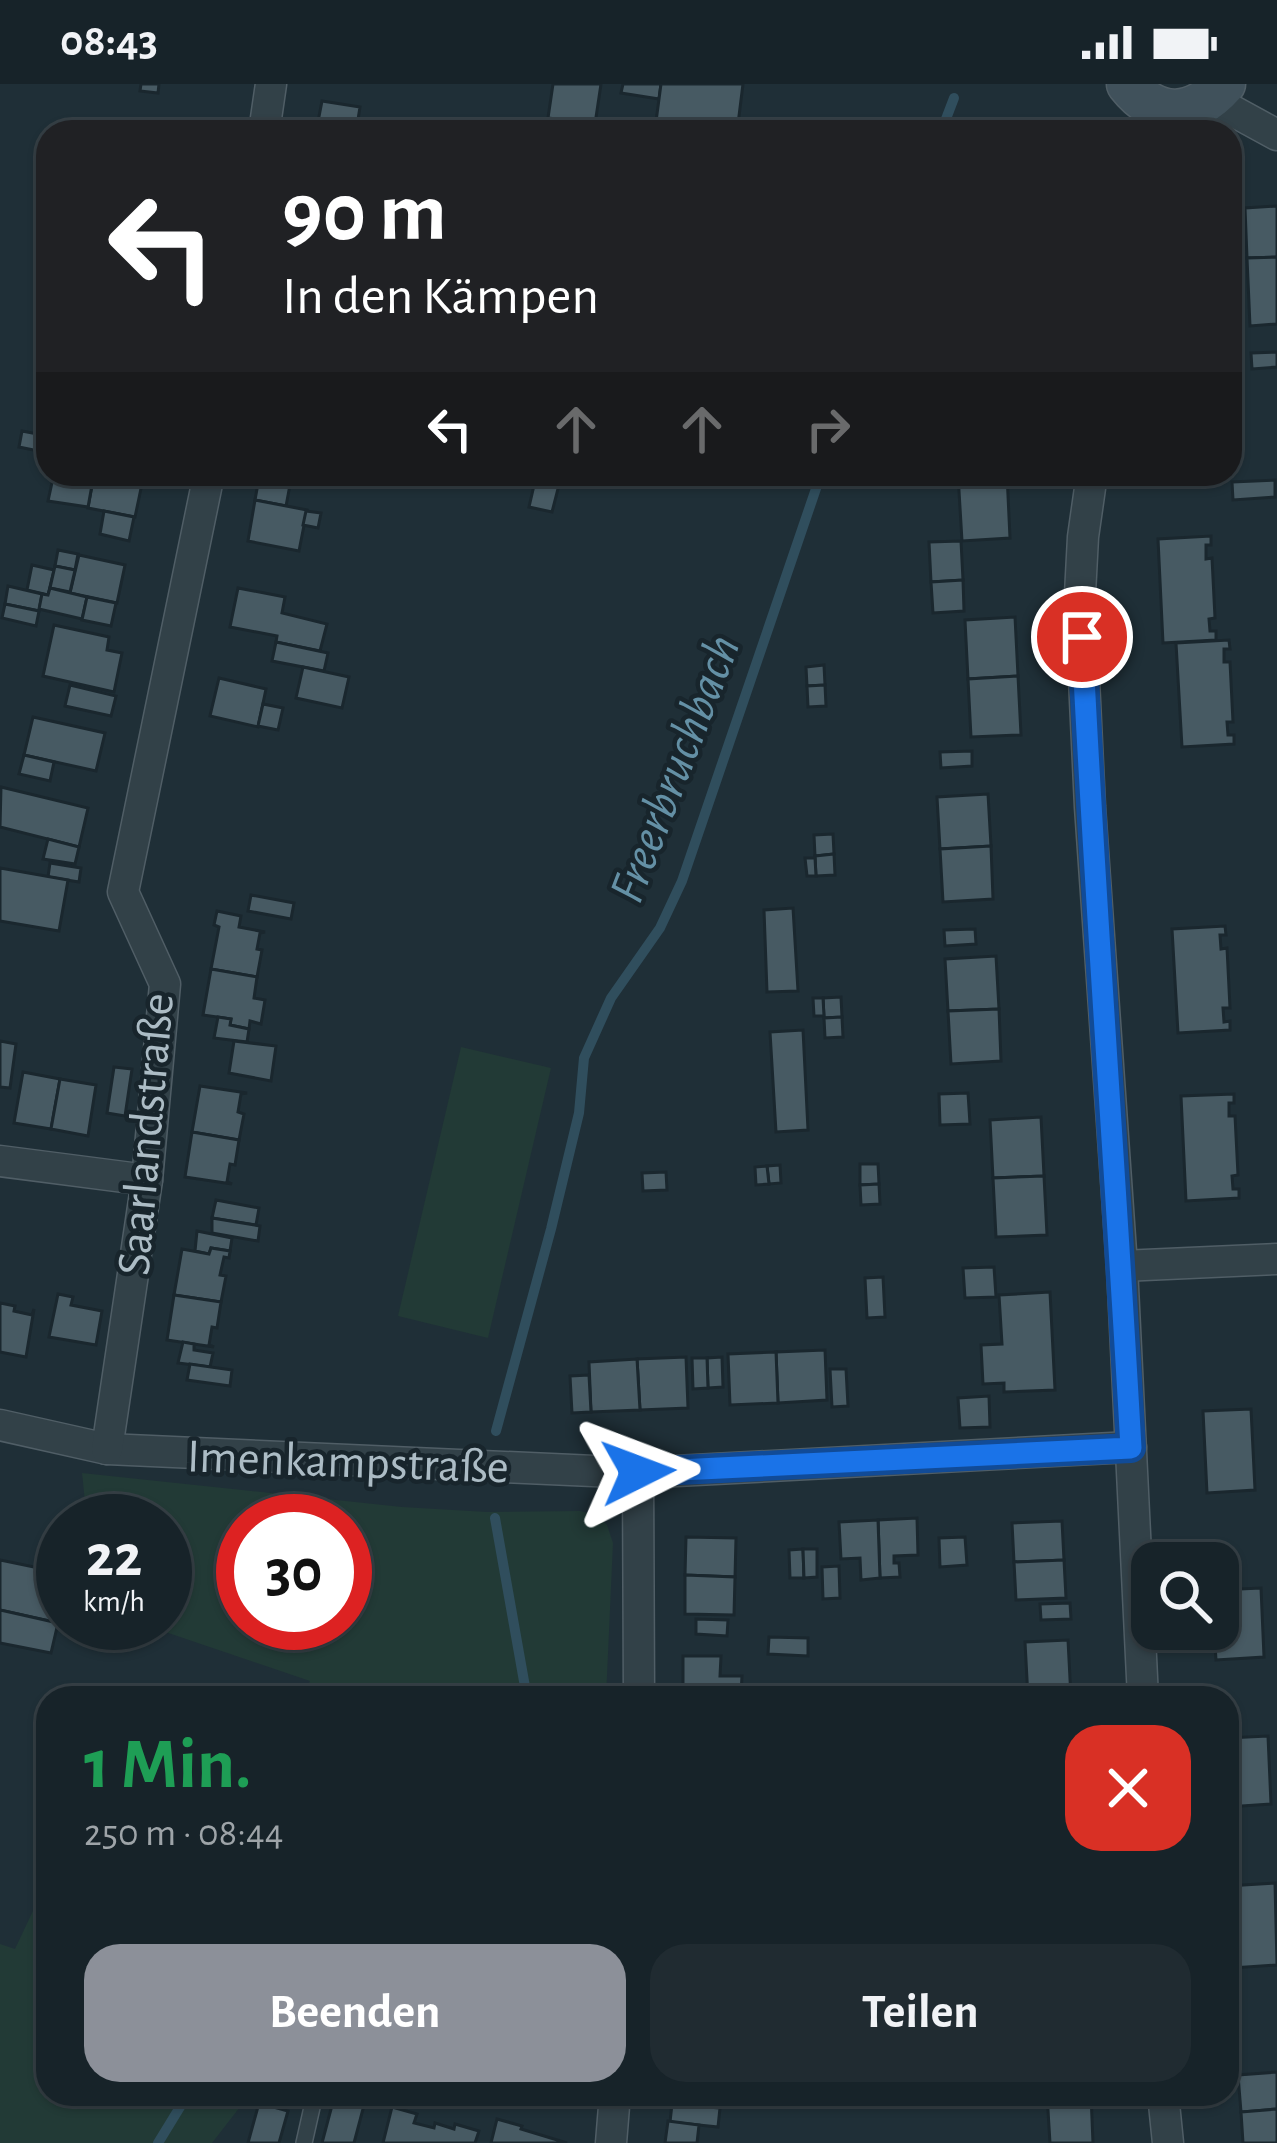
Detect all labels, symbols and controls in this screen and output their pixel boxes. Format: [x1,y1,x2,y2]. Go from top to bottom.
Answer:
text: 08:43 [60,19,158,64]
icon: left [84,168,240,324]
text: 90 m [282,172,447,256]
text: In den Kämpen [282,270,599,324]
icon: left [417,396,483,462]
icon: ahead [543,396,609,462]
icon: ahead [669,396,735,462]
icon: right [795,396,861,462]
pin [1031,586,1133,688]
icon: arrive [1049,604,1115,670]
water label: Freerbruchbach [601,628,750,910]
street label: Saarlandstraße [111,991,183,1277]
position arrow [575,1409,701,1535]
street label: Imenkampstraße [186,1433,510,1493]
speed limit sign: 30 [216,1494,372,1650]
text: 22 [86,1527,142,1587]
map controls [1131,1542,1239,1650]
button: search [1131,1542,1239,1650]
text: km/h [83,1587,145,1617]
button: close [1065,1725,1191,1851]
text: 1 Min. [84,1729,252,1801]
text: 250 m · 08:44 [84,1814,284,1853]
button: Beenden [84,1944,626,2082]
button: Teilen [650,1944,1191,2082]

